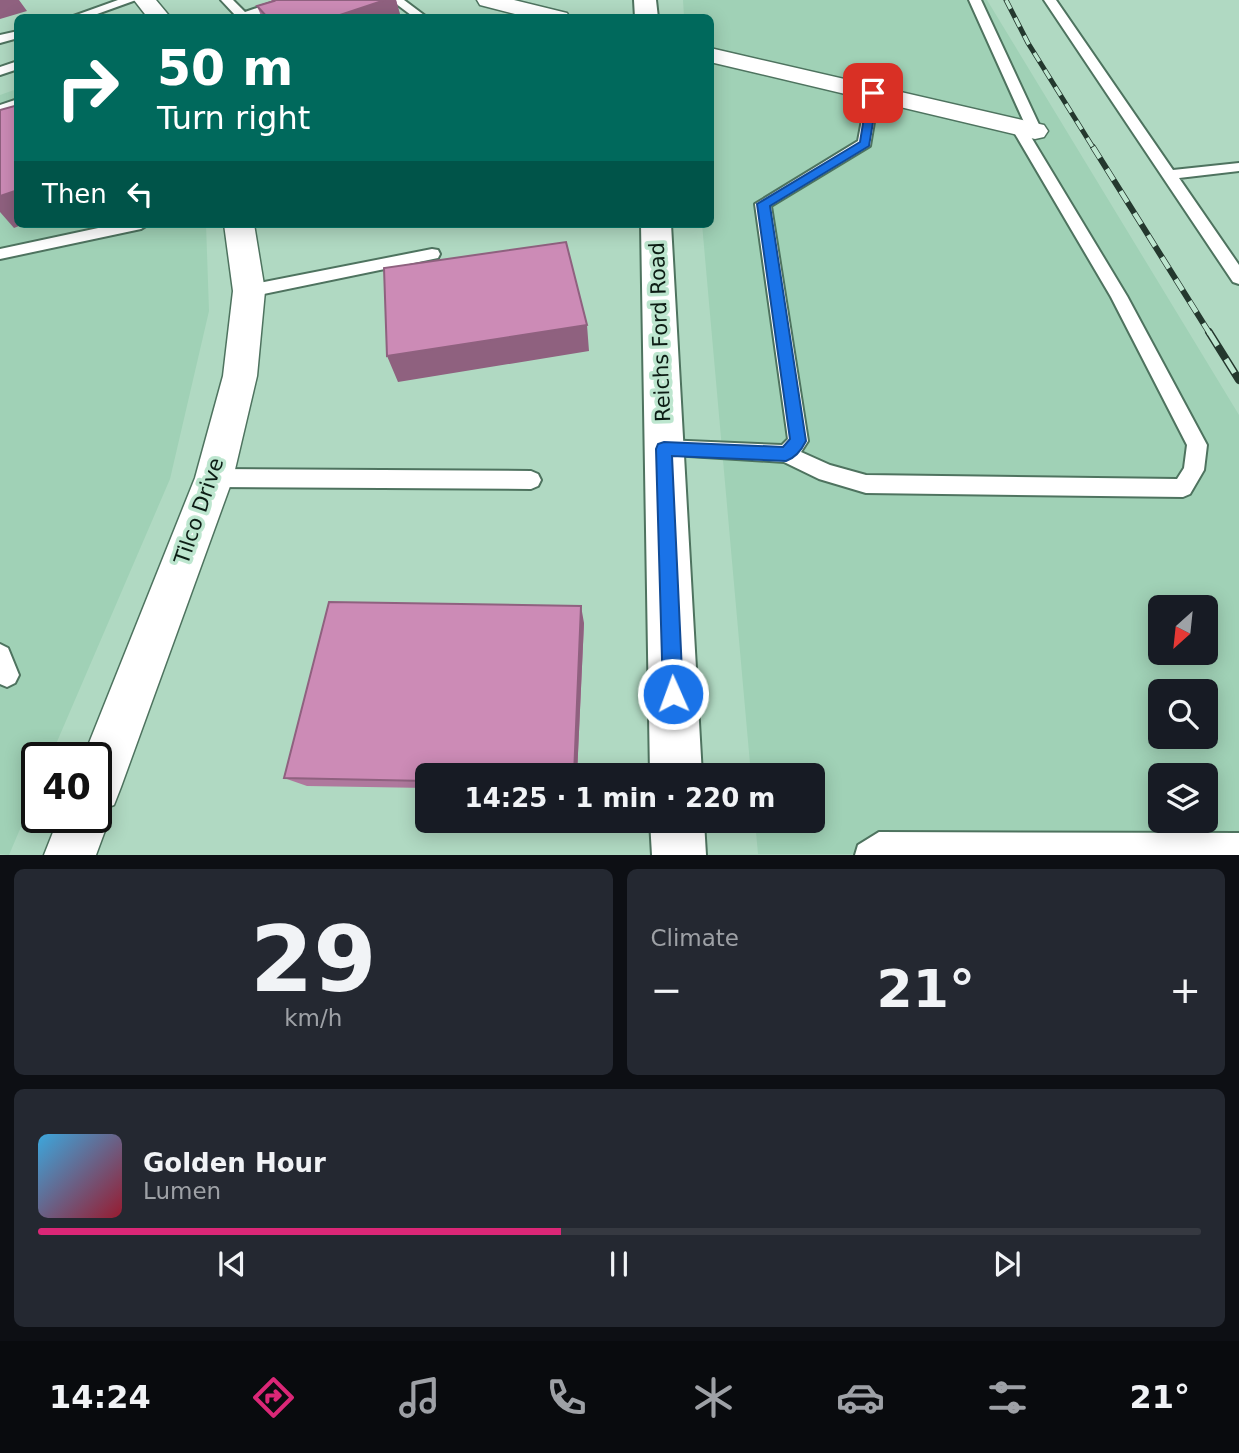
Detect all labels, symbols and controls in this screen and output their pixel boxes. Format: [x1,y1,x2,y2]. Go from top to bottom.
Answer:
text: 50 m [157,40,293,97]
icon: right [42,42,133,133]
pin [843,63,903,123]
icon: arrive [854,74,892,112]
text: Turn right [157,99,310,137]
icon: left [121,175,159,213]
text: Then [42,179,107,209]
street label: Reichs Ford Road [645,242,675,422]
street label: Tilco Drive [169,455,228,568]
north arrow [1148,595,1218,665]
map controls [1148,595,1218,833]
position arrow [636,657,710,731]
button: search [1148,679,1218,749]
speed limit sign: 40 [21,742,112,833]
button: layers [1148,763,1218,833]
text: 14:25 · 1 min · 220 m [465,783,775,813]
text: 29 [250,907,377,1012]
text: Climate [651,925,739,951]
text: 21° [877,959,975,1019]
text: − [651,968,682,1012]
text: + [1169,968,1201,1012]
text: km/h [284,1005,342,1031]
text: Golden Hour [143,1148,326,1178]
text: Lumen [143,1178,221,1204]
icon: previous [213,1245,251,1283]
icon: pause [600,1245,638,1283]
icon: next [988,1245,1026,1283]
icon: directions [249,1373,298,1422]
icon: music [395,1373,444,1422]
icon: phone [542,1373,591,1422]
icon: climate [689,1373,738,1422]
icon: car [836,1373,885,1422]
icon: filters [983,1373,1032,1422]
text: 14:24 [49,1378,151,1416]
text: 21° [1129,1378,1190,1416]

